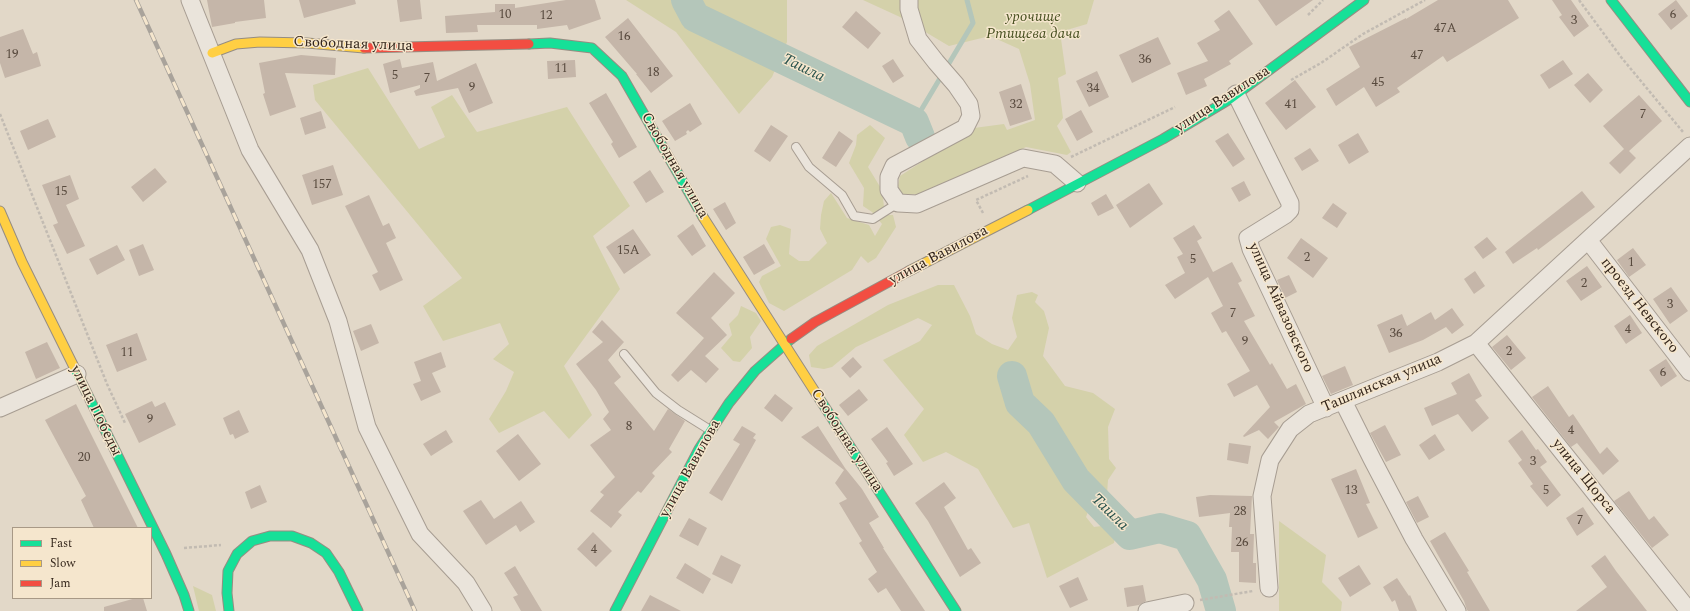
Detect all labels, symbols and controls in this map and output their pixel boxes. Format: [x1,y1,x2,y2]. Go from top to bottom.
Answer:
house number: 10 [499,7,511,23]
house number: 6 [1670,7,1676,23]
house number: 12 [540,8,552,24]
park label: урочище Ртищева дача [986,9,1080,44]
house number: 3 [1571,13,1577,29]
house number: 47А [1434,21,1456,37]
house number: 16 [618,29,630,45]
street label: Свободная улица [293,34,413,56]
house number: 19 [6,47,18,63]
house number: 47 [1411,48,1423,64]
water label: Ташла [779,51,827,87]
house number: 36 [1139,52,1151,68]
house number: 11 [555,61,567,77]
street label: улица Вавилова [1172,63,1274,137]
house number: 18 [647,65,659,81]
house number: 5 [392,68,398,84]
house number: 7 [424,71,430,87]
house number: 45 [1372,75,1384,91]
house number: 9 [469,80,475,96]
house number: 34 [1087,81,1099,97]
house number: 32 [1010,97,1022,113]
house number: 41 [1285,97,1297,113]
house number: 7 [1640,107,1646,123]
street label: Свободная улица [636,110,712,222]
house number: 157 [312,177,332,193]
house number: 15 [55,184,67,200]
street label: улица Вавилова [886,222,992,290]
street label: улица Айвазовского [1243,240,1317,376]
house number: 15А [617,243,639,259]
house number: 2 [1304,250,1310,266]
house number: 5 [1190,252,1196,268]
street label: проезд Невского [1596,255,1682,357]
house number: 1 [1628,255,1634,271]
house number: 2 [1581,276,1587,292]
house number: 3 [1667,297,1673,313]
house number: 7 [1230,306,1236,322]
house number: 4 [1625,322,1631,338]
house number: 36 [1390,326,1402,342]
house number: 9 [1242,334,1248,350]
house number: 2 [1506,344,1512,360]
house number: 11 [121,345,133,361]
street label: Ташлянская улица [1319,351,1445,417]
street label: улица Победы [65,363,125,459]
house number: 6 [1660,365,1666,381]
street label: Свободная улица [806,386,886,496]
house number: 9 [147,412,153,428]
street label: улица Вавилова [657,417,725,521]
house number: 8 [626,419,632,435]
house number: 4 [1568,423,1574,439]
street label: улица Щорса [1547,436,1619,518]
house number: 20 [78,450,90,466]
house number: 3 [1530,454,1536,470]
house number: 13 [1345,483,1357,499]
house number: 5 [1543,483,1549,499]
water label: Ташла [1086,491,1132,535]
house number: 28 [1234,504,1246,520]
house number: 7 [1577,513,1583,529]
legend [12,527,152,599]
text: Fast [50,534,72,553]
house number: 26 [1236,535,1248,551]
house number: 4 [591,542,597,558]
text: Slow [50,554,75,573]
text: Jam [50,574,71,593]

